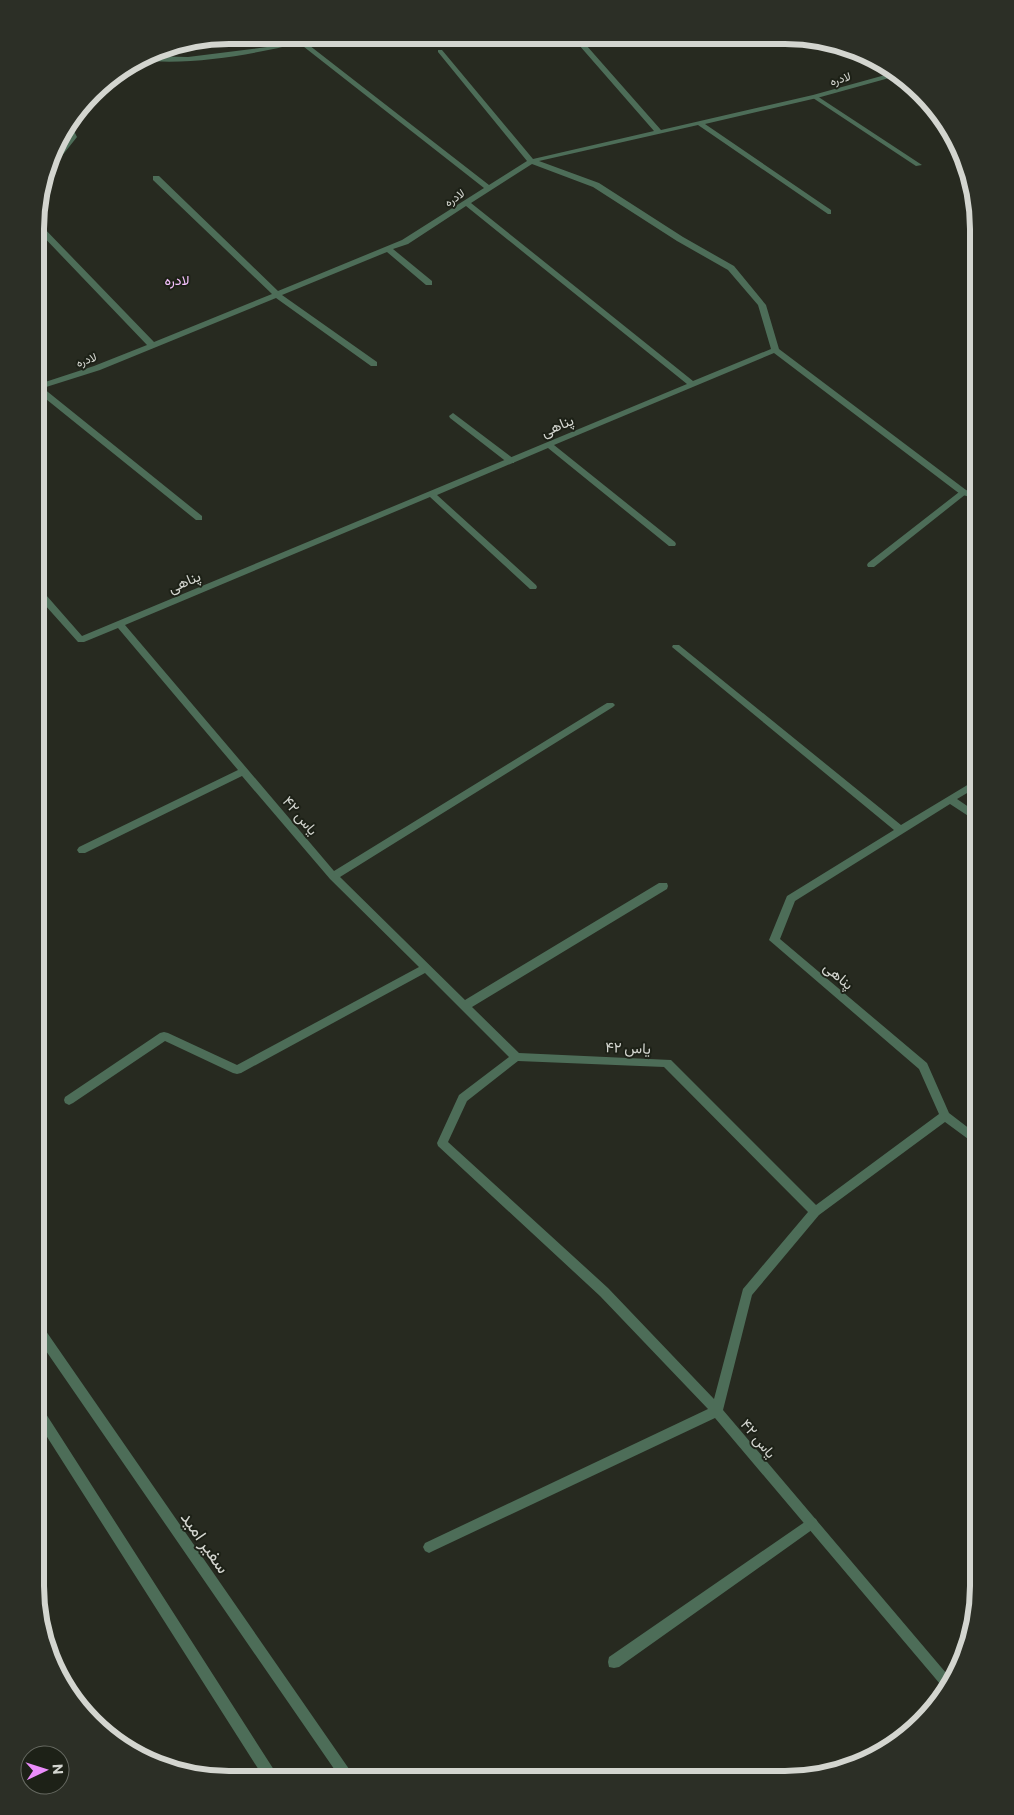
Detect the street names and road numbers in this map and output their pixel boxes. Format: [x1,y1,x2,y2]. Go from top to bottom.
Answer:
street label: لادره [828,68,853,90]
street label: لادره [441,185,468,210]
street label: لادره [74,349,99,371]
street label: پناهی [538,410,577,442]
street label: پناهی [165,566,204,598]
street label: یاس ۴۲ [278,792,323,840]
street label: پناهی [819,957,858,994]
street label: یاس ۴۲ [605,1037,651,1059]
street label: یاس ۴۲ [736,1415,781,1463]
street label: سفیر امید [176,1507,235,1578]

